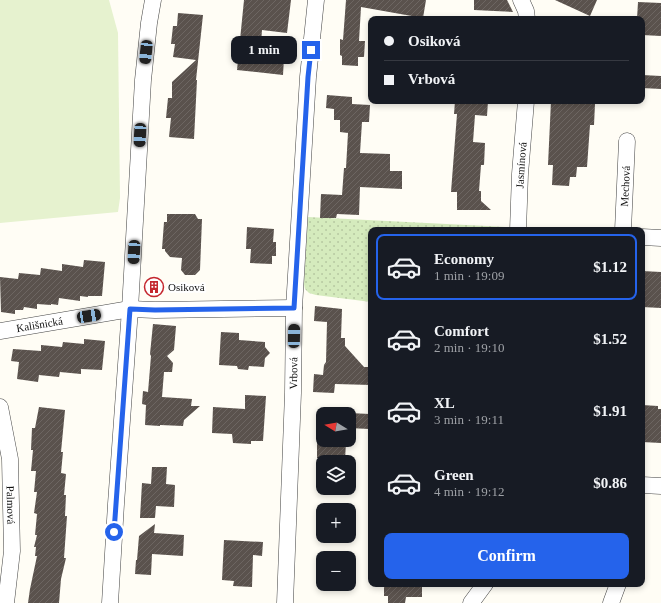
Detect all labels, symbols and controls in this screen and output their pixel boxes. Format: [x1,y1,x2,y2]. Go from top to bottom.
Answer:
text: Osiková [408,33,461,49]
callout: 1 min [231,36,297,64]
car [139,39,153,65]
route end [302,41,320,59]
text: 1 min [248,42,280,57]
text: Vrbová [408,71,455,87]
car [133,123,147,147]
street label: Jasmínová [513,141,529,188]
street label: Mechová [618,165,632,207]
car [127,240,141,264]
icon: car [386,249,422,285]
text: Economy [434,251,494,267]
text: $1.12 [593,259,627,275]
text: 1 min · 19:09 [434,268,504,283]
building icon: Osiková [143,276,165,298]
place label: Osiková [168,281,205,293]
car [76,308,102,324]
street label: Kališnická [15,314,64,334]
icon: car [386,321,422,357]
text: Comfort [434,323,489,339]
car [288,324,300,348]
text: $1.52 [593,331,627,347]
text: 2 min · 19:10 [434,340,504,355]
street label: Vrbová [287,357,299,389]
icon: car [386,393,422,429]
text: XL [434,395,455,411]
text: $1.91 [593,403,627,419]
north arrow [316,407,356,447]
map controls [316,407,356,591]
text: 3 min · 19:11 [434,412,504,427]
button: layers [316,455,356,495]
icon: car [386,465,422,501]
text: Green [434,467,474,483]
text: $0.86 [593,475,627,491]
text: 4 min · 19:12 [434,484,504,499]
street label: Palmová [5,486,17,525]
button: + [316,503,356,543]
route start [105,523,123,541]
button: Confirm [384,533,629,579]
button: − [316,551,356,591]

